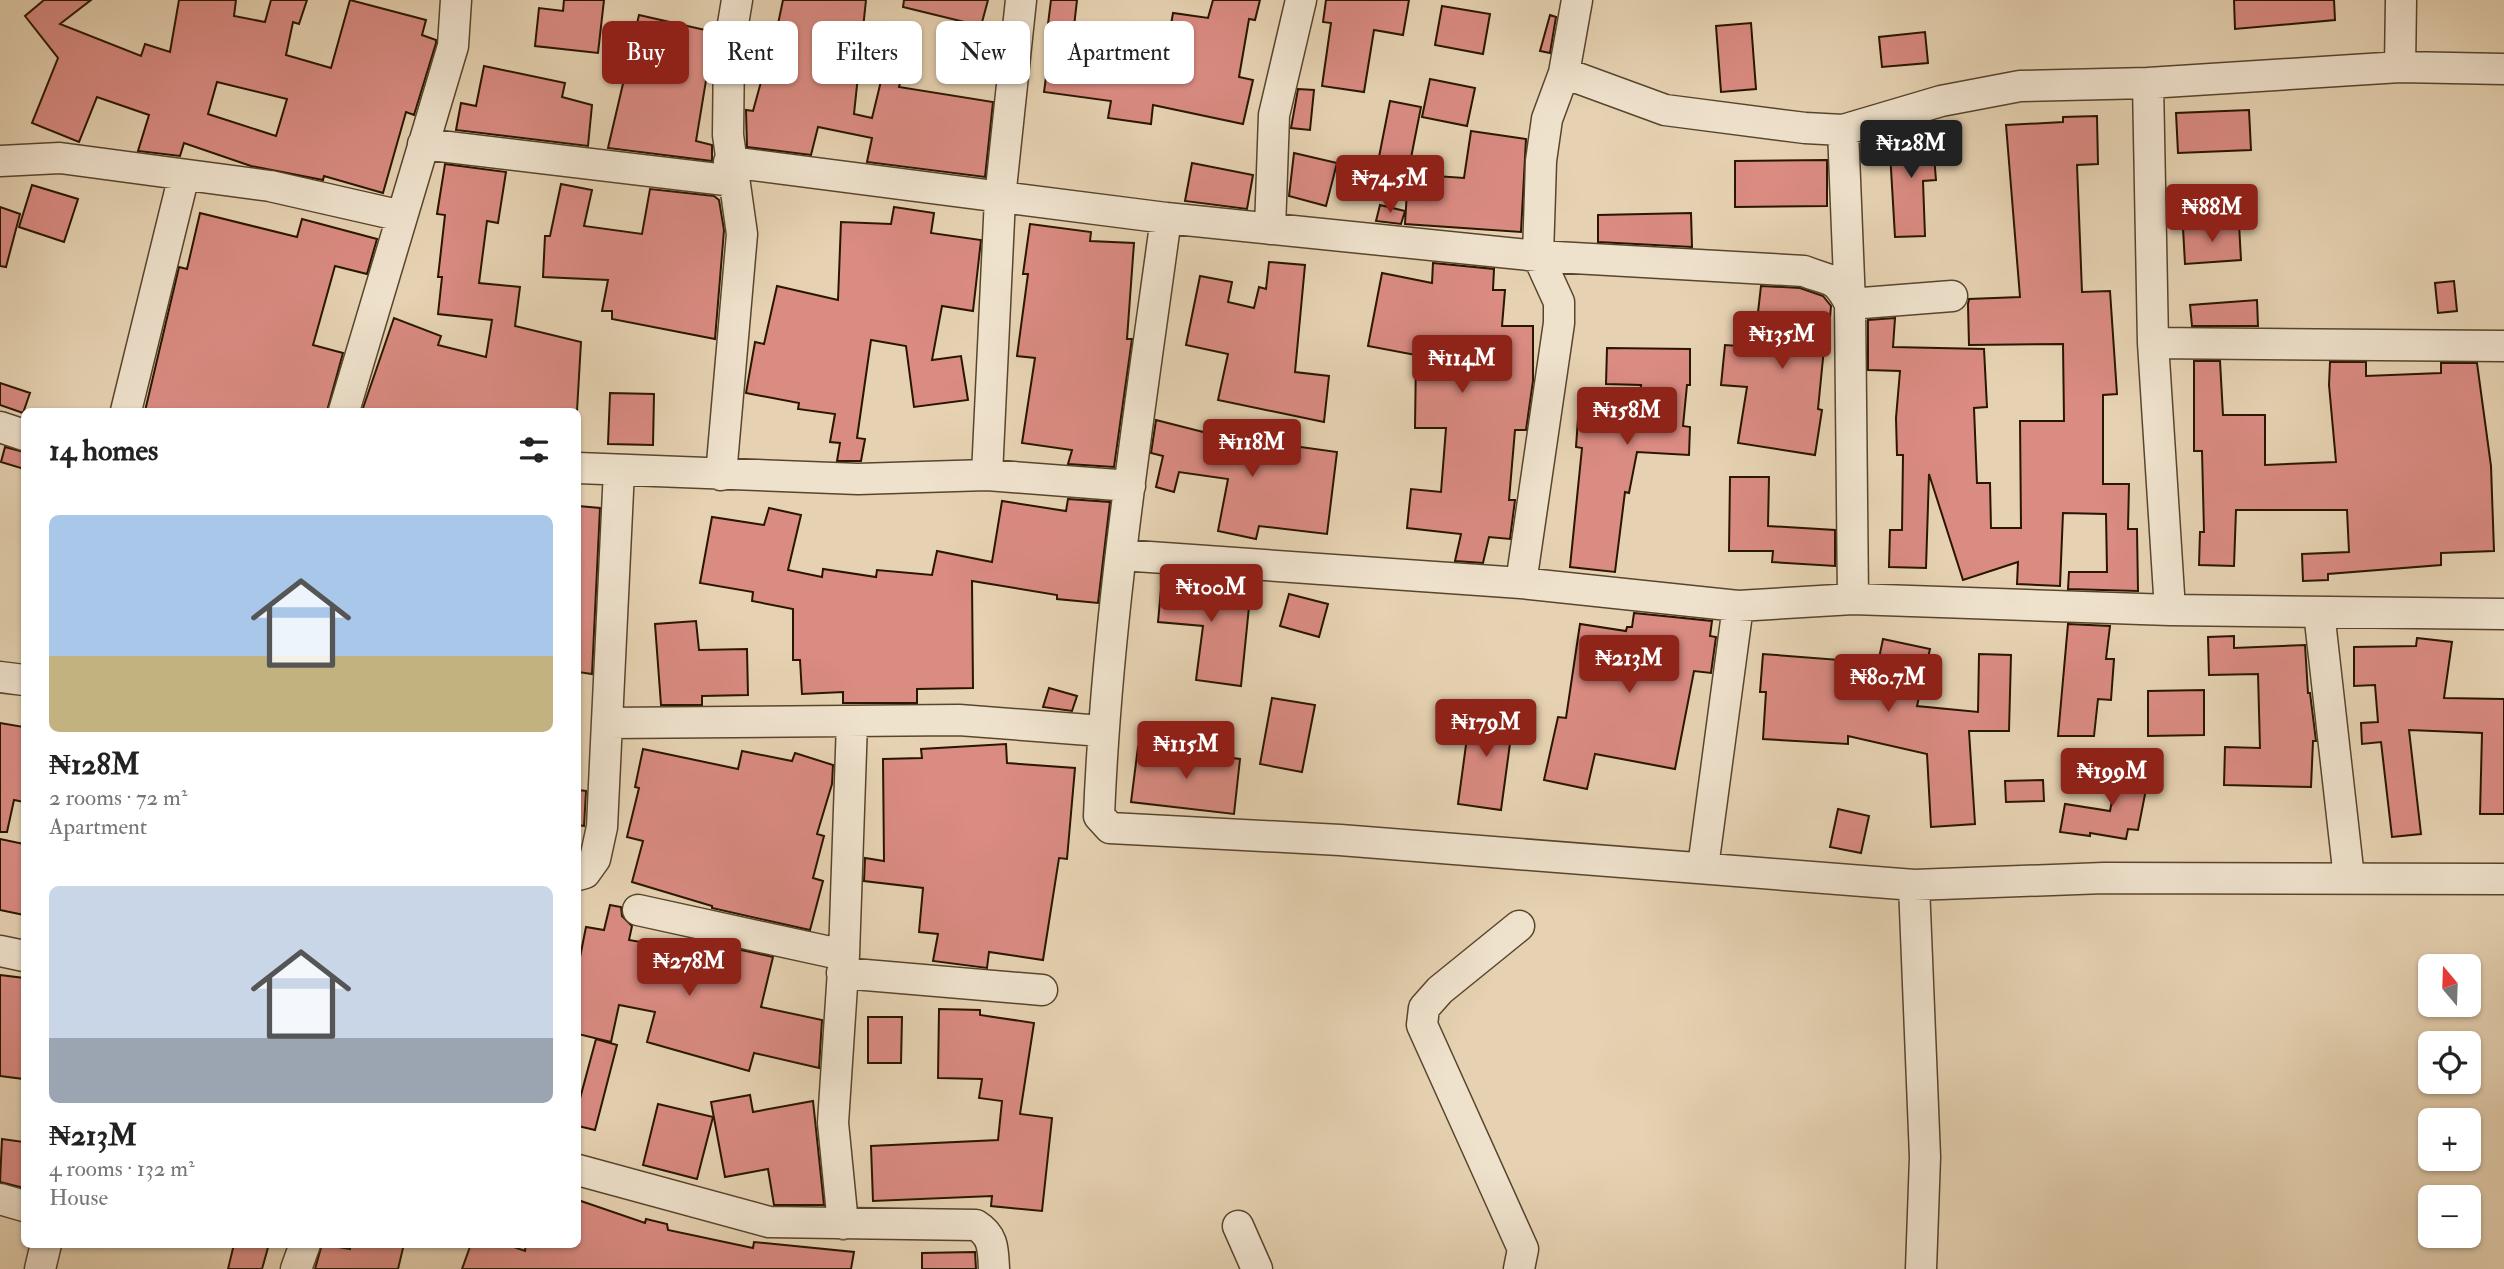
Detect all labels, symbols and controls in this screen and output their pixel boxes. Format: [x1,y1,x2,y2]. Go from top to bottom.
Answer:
chip: Buy [602,21,689,84]
chip: Rent [703,21,798,84]
chip: Filters [812,21,922,84]
chip: New [936,21,1030,84]
chip: Apartment [1044,21,1194,84]
pin: ₦128M [1862,120,1960,180]
text: ₦128M [1876,128,1946,157]
pin: ₦74.5M [1333,156,1447,215]
text: ₦74.5M [1352,163,1428,192]
pin: ₦88M [2171,184,2253,244]
text: ₦88M [2182,192,2242,221]
pin: ₦135M [1733,312,1831,371]
text: ₦135M [1749,319,1815,348]
pin: ₦114M [1413,336,1511,395]
text: ₦114M [1428,343,1496,372]
pin: ₦158M [1578,388,1676,447]
text: ₦158M [1593,395,1661,424]
pin: ₦118M [1203,420,1301,479]
text: ₦118M [1219,427,1285,456]
icon: filters [515,431,553,469]
text: 14 homes [49,432,158,469]
icon: home [238,560,364,686]
pin: ₦100M [1162,564,1260,624]
text: ₦100M [1176,572,1246,601]
pin: ₦213M [1580,636,1678,695]
text: ₦213M [1595,643,1663,672]
pin: ₦80.7M [1831,654,1945,714]
text: ₦80.7M [1850,662,1926,691]
pin: ₦179M [1437,700,1535,759]
text: ₦179M [1451,707,1521,736]
pin: ₦115M [1137,722,1235,781]
text: ₦115M [1153,729,1219,758]
text: ₦128M [49,746,140,783]
pin: ₦199M [2063,748,2161,808]
text: ₦199M [2077,756,2147,785]
text: 2 rooms · 72 m² [49,783,187,812]
text: Apartment [49,812,147,841]
icon: home [238,931,364,1057]
pin: ₦278M [640,939,738,998]
text: ₦278M [653,946,725,975]
north arrow [2418,954,2482,1017]
map controls [2418,954,2481,1248]
button: locate [2418,1031,2481,1094]
button: + [2418,1108,2481,1171]
text: ₦213M [49,1117,137,1154]
text: 4 rooms · 132 m² [49,1154,195,1183]
text: House [49,1183,108,1212]
button: − [2418,1185,2481,1248]

